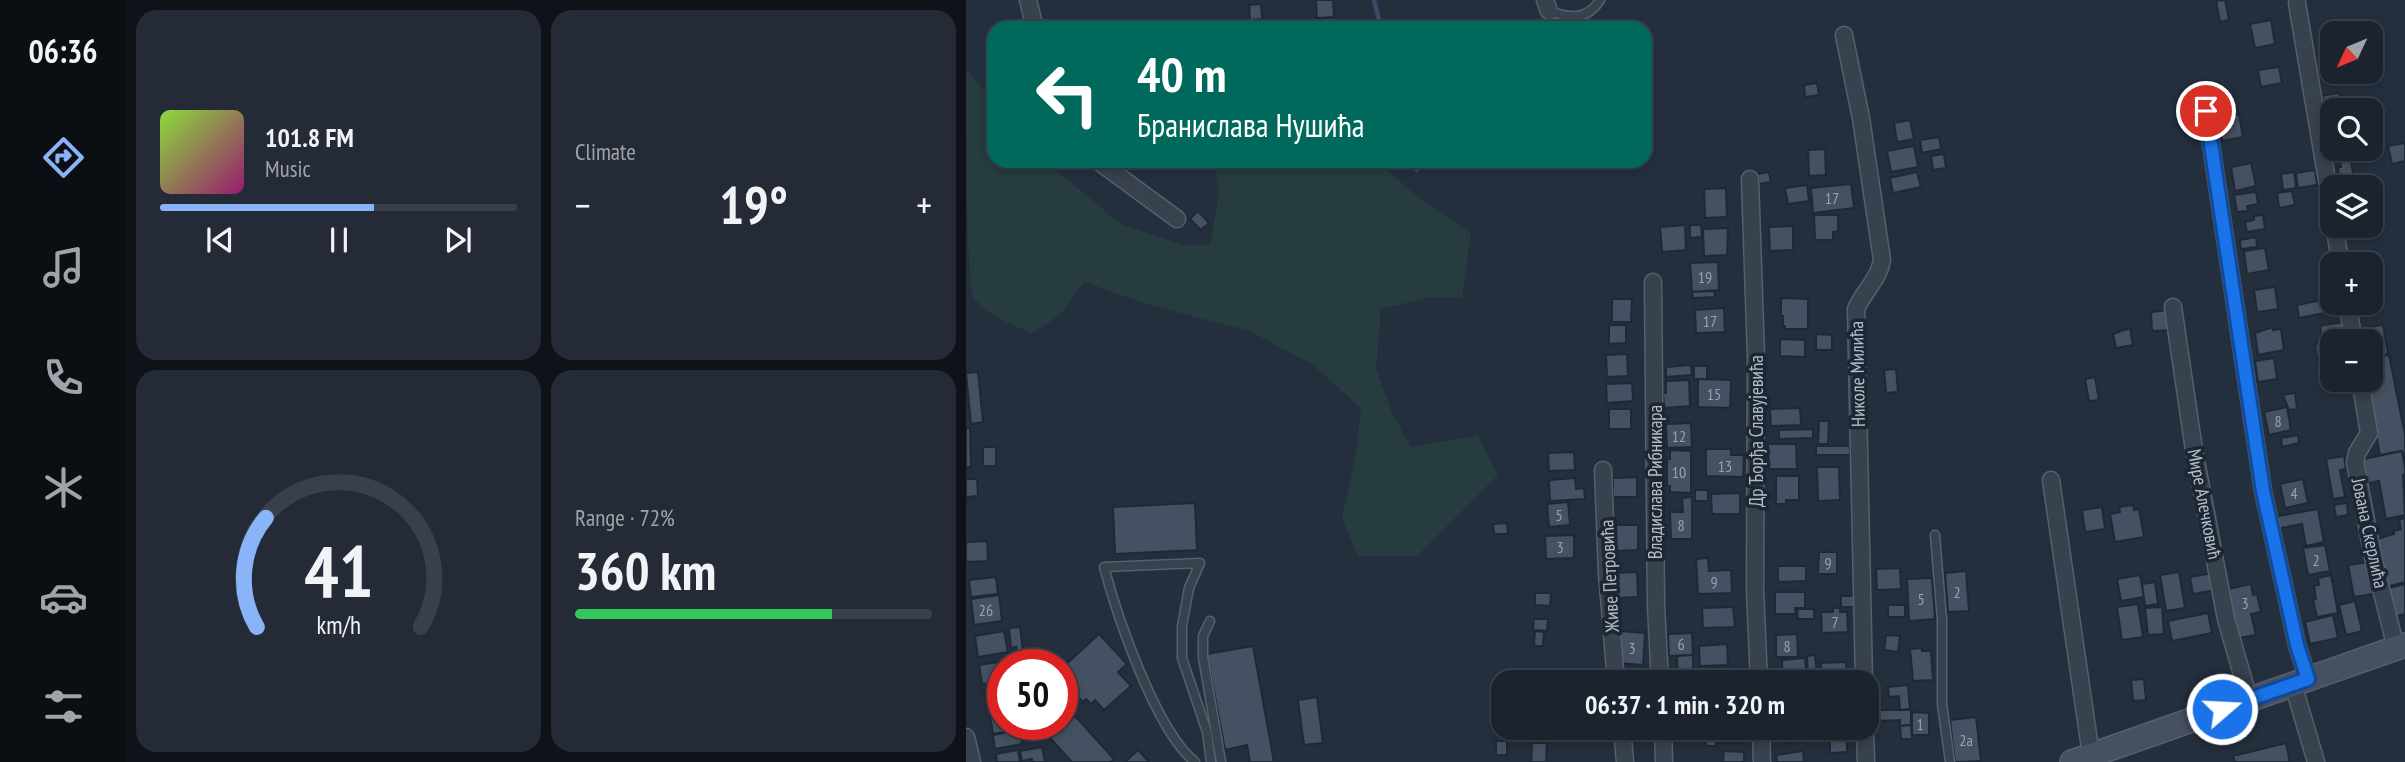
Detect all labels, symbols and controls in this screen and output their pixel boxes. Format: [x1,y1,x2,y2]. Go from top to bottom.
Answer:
north arrow [2320,21,2384,84]
map controls [2320,21,2383,392]
text: 06:36 [28,30,98,72]
text: 40 m [1137,42,1226,106]
icon: left [1022,49,1113,140]
pin [2176,81,2236,141]
icon: arrive [2187,92,2225,130]
button: search [2320,98,2383,161]
text: Бранислава Нушића [1137,104,1365,146]
text: 101.8 FM [265,121,354,154]
icon: directions [39,133,88,182]
text: Climate [575,137,636,166]
text: Music [265,154,311,183]
text: 19° [719,171,788,238]
button: layers [2320,175,2383,238]
text: − [575,180,591,229]
text: + [916,180,932,229]
house number: 17 [1825,188,1839,208]
icon: previous [201,221,239,259]
icon: pause [320,221,358,259]
icon: next [439,221,477,259]
icon: music [39,243,88,292]
button: + [2320,252,2383,315]
house number: 19 [1698,267,1712,287]
house number: 17 [1703,311,1717,331]
street label: Николе Милића [1844,321,1870,427]
button: − [2320,329,2383,392]
icon: phone [39,353,88,402]
street label: Др Ђорђа Славујевића [1744,355,1768,507]
house number: 15 [1707,384,1721,404]
street label: Владислава Рибникара [1643,405,1667,559]
house number: 8 [2274,411,2282,431]
house number: 12 [1672,426,1686,446]
street label: Мире Алечковић [2183,447,2227,561]
house number: 13 [1718,456,1732,476]
house number: 10 [1672,462,1686,482]
icon: climate [39,463,88,512]
street label: Јована Скерлића [2346,475,2393,590]
house number: 4 [2290,483,2298,503]
text: Range · 72% [575,503,675,532]
house number: 5 [1555,505,1563,525]
house number: 8 [1677,515,1685,535]
street label: Живе Петровића [1594,519,1624,634]
text: 41 [304,523,373,617]
text: 360 km [575,537,716,604]
house number: 3 [1556,537,1564,557]
house number: 2 [2312,550,2320,570]
house number: 9 [1824,553,1832,573]
house number: 9 [1710,572,1718,592]
icon: car [39,573,88,622]
house number: 2 [1953,582,1961,602]
house number: 5 [1917,589,1925,609]
house number: 3 [2241,593,2249,613]
house number: 26 [979,600,993,620]
text: km/h [316,609,361,641]
house number: 7 [1831,612,1839,632]
house number: 6 [1677,634,1685,654]
house number: 8 [1783,636,1791,656]
house number: 3 [1628,638,1636,658]
speed limit sign: 50 [987,649,1078,740]
position arrow [2185,672,2259,746]
icon: filters [39,682,88,731]
text: 06:37 · 1 min · 320 m [1585,688,1785,721]
house number: 1 [1916,714,1924,734]
house number: 2a [1959,730,1973,750]

